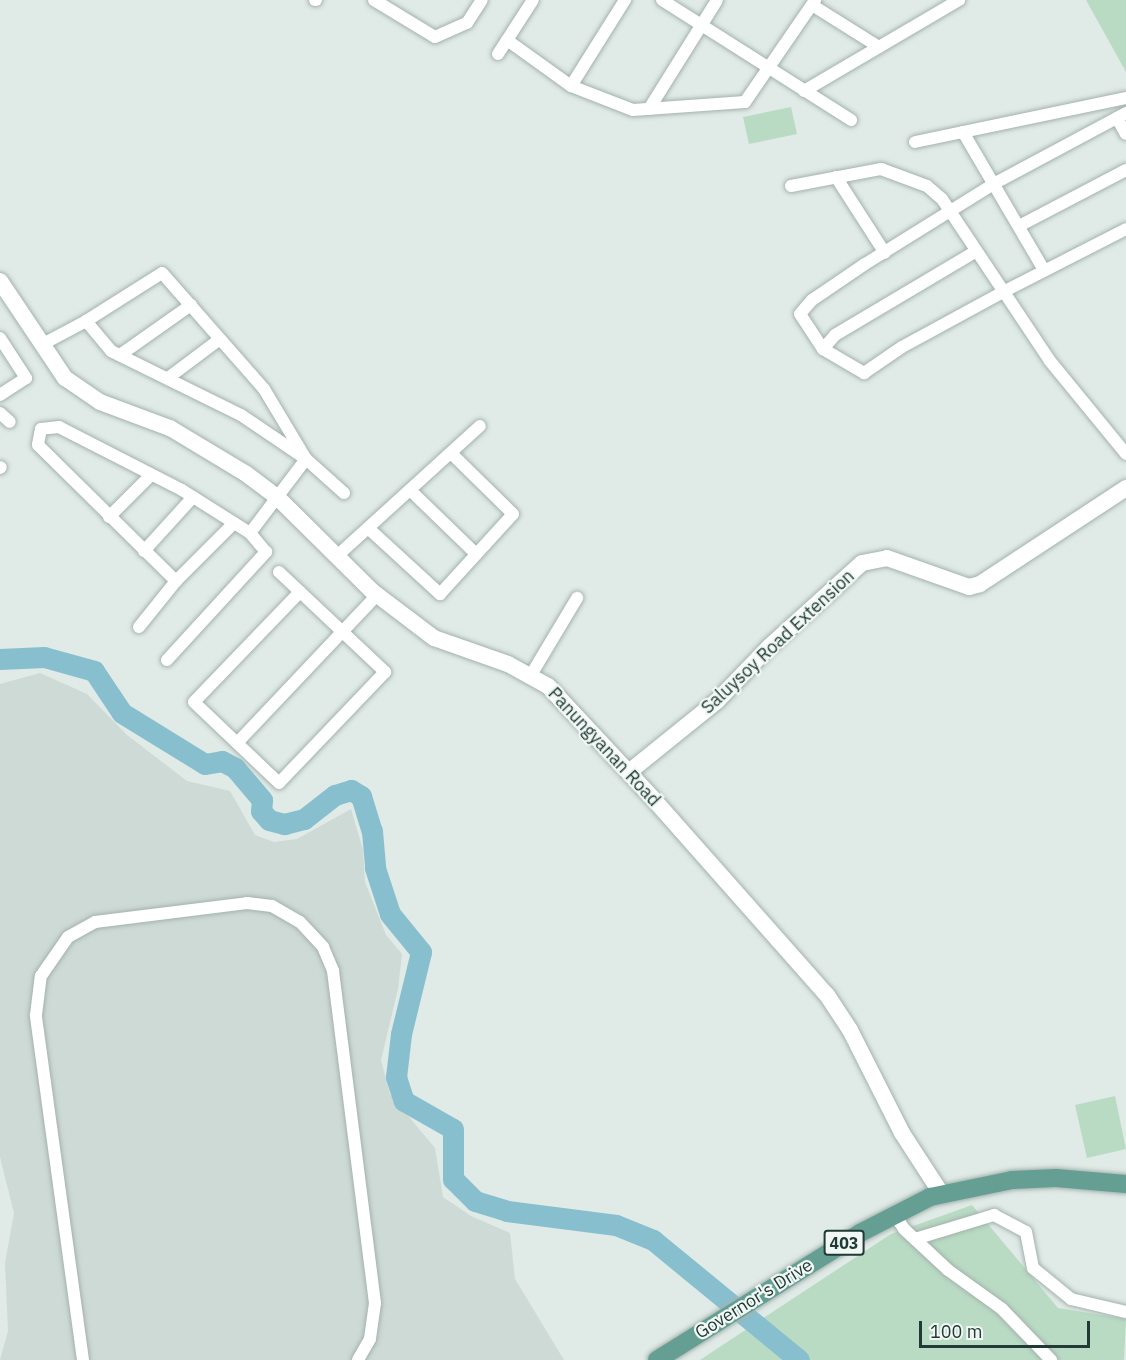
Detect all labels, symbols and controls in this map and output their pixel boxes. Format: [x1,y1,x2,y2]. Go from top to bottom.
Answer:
street label: Saluysoy Road Extension [697,565,859,719]
street label: Panungyanan Road [543,683,665,811]
road number: 403 [823,1230,865,1256]
street label: Governor's Drive [691,1254,817,1344]
scale bar [922,1309,1093,1347]
text: 100 m [930,1320,982,1343]

